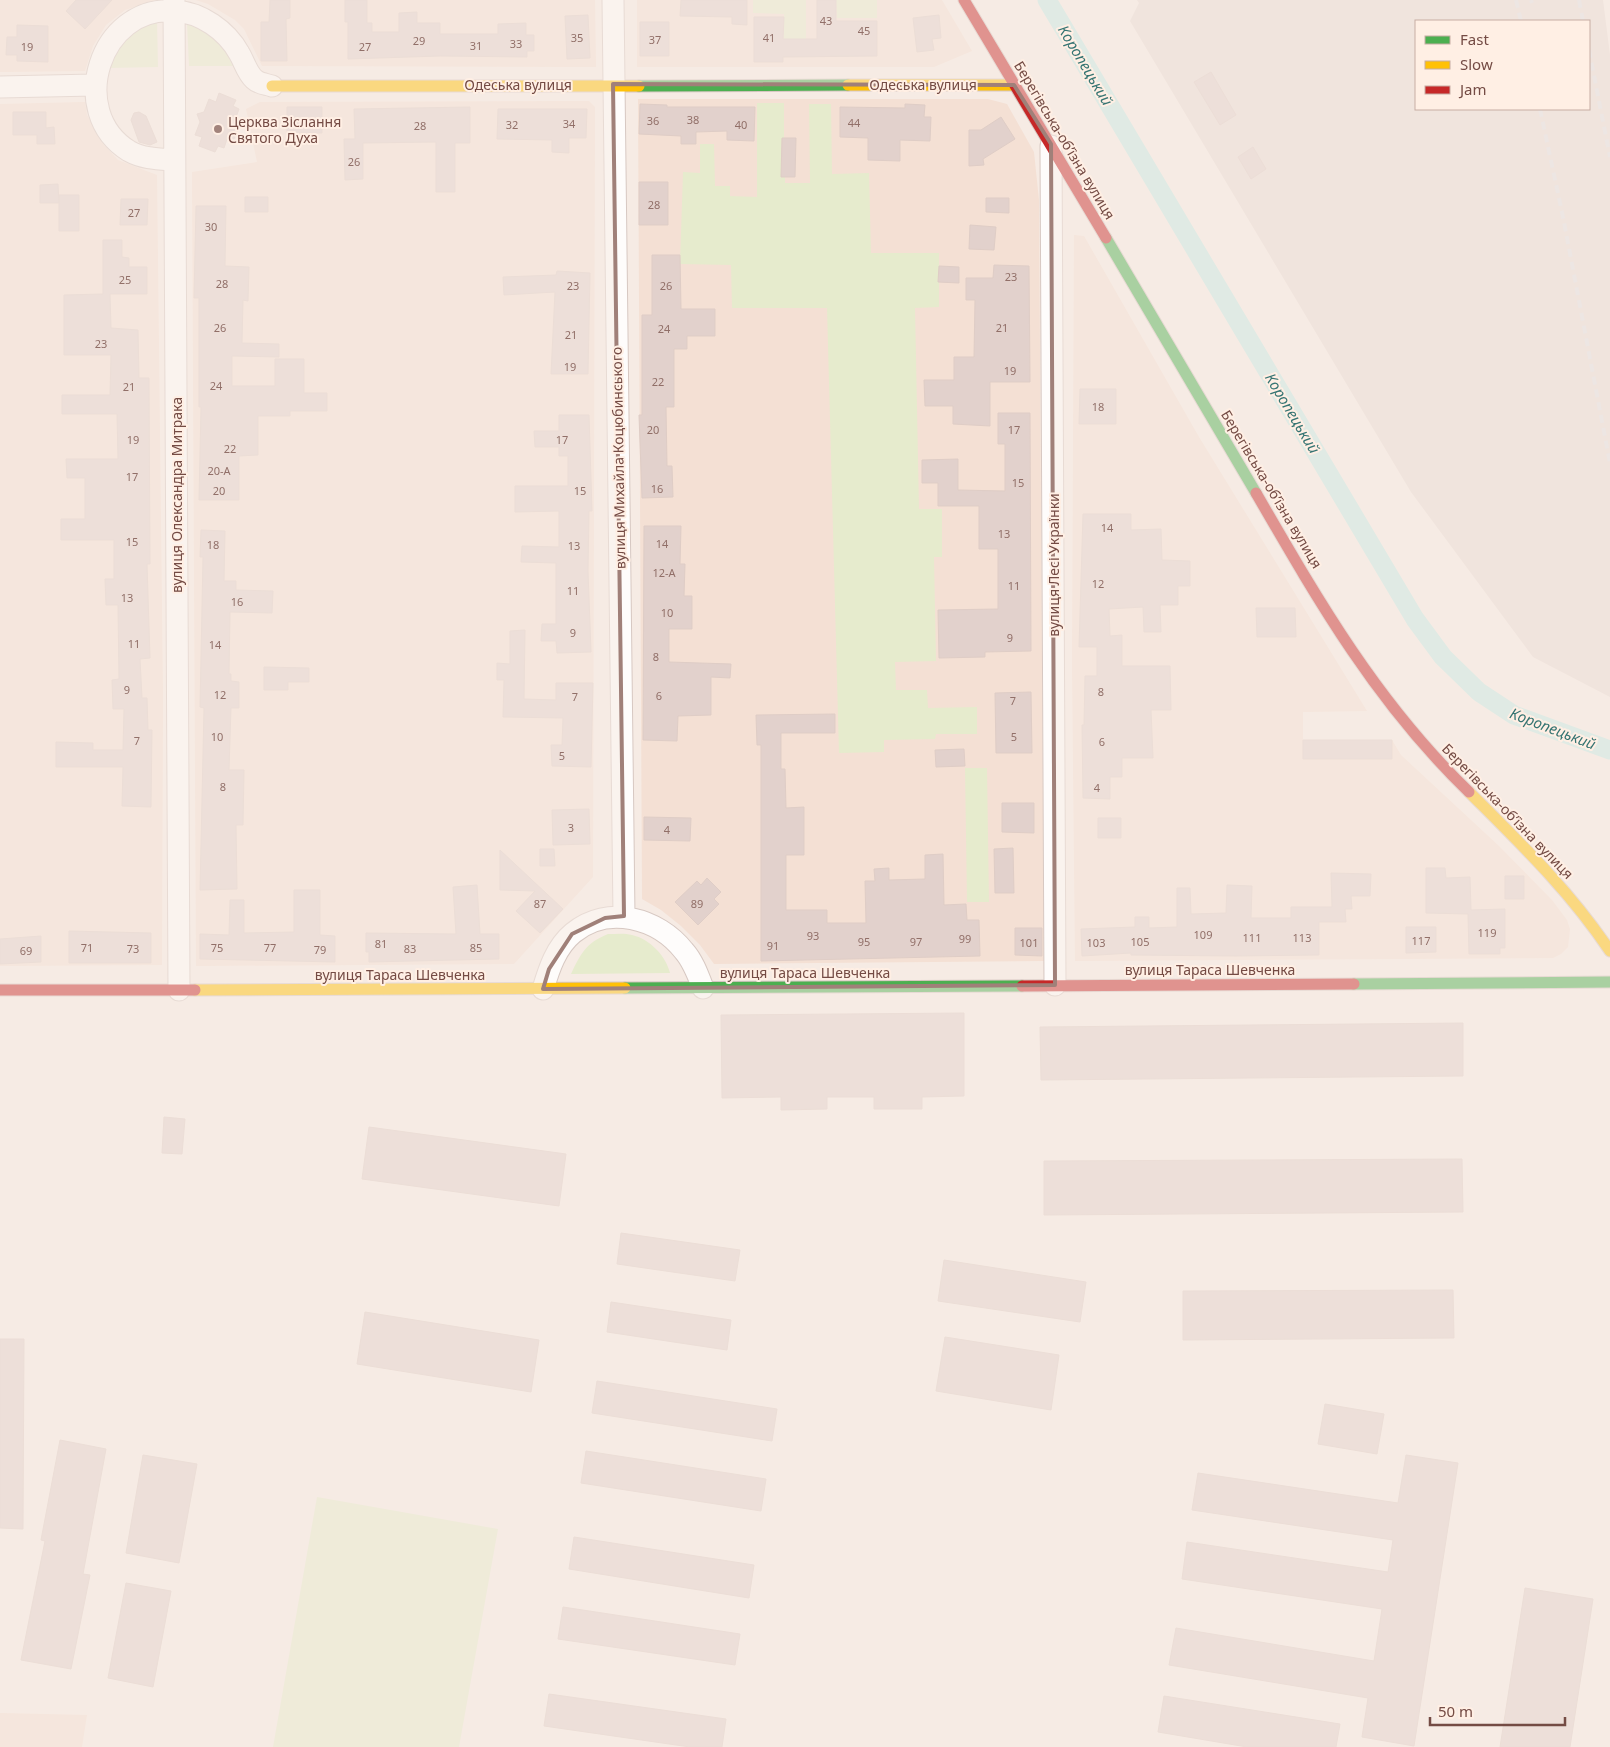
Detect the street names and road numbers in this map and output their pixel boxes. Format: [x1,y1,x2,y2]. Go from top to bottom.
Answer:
street label: Берегівська-обʼїзна вулиця [1010,57,1120,223]
street label: Одеська вулиця [464,75,572,94]
street label: Одеська вулиця [869,75,977,94]
street label: вулиця Михайла Коцюбинського [607,347,629,569]
street label: вулиця Олександра Митрака [167,397,186,593]
street label: Берегівська-обʼїзна вулиця [1217,406,1327,572]
street label: вулиця Лесі Українки [1044,493,1063,637]
street label: Берегівська-обʼїзна вулиця [1438,739,1578,883]
street label: вулиця Тараса Шевченка [1125,960,1295,979]
street label: вулиця Тараса Шевченка [720,963,890,982]
street label: вулиця Тараса Шевченка [315,965,485,984]

